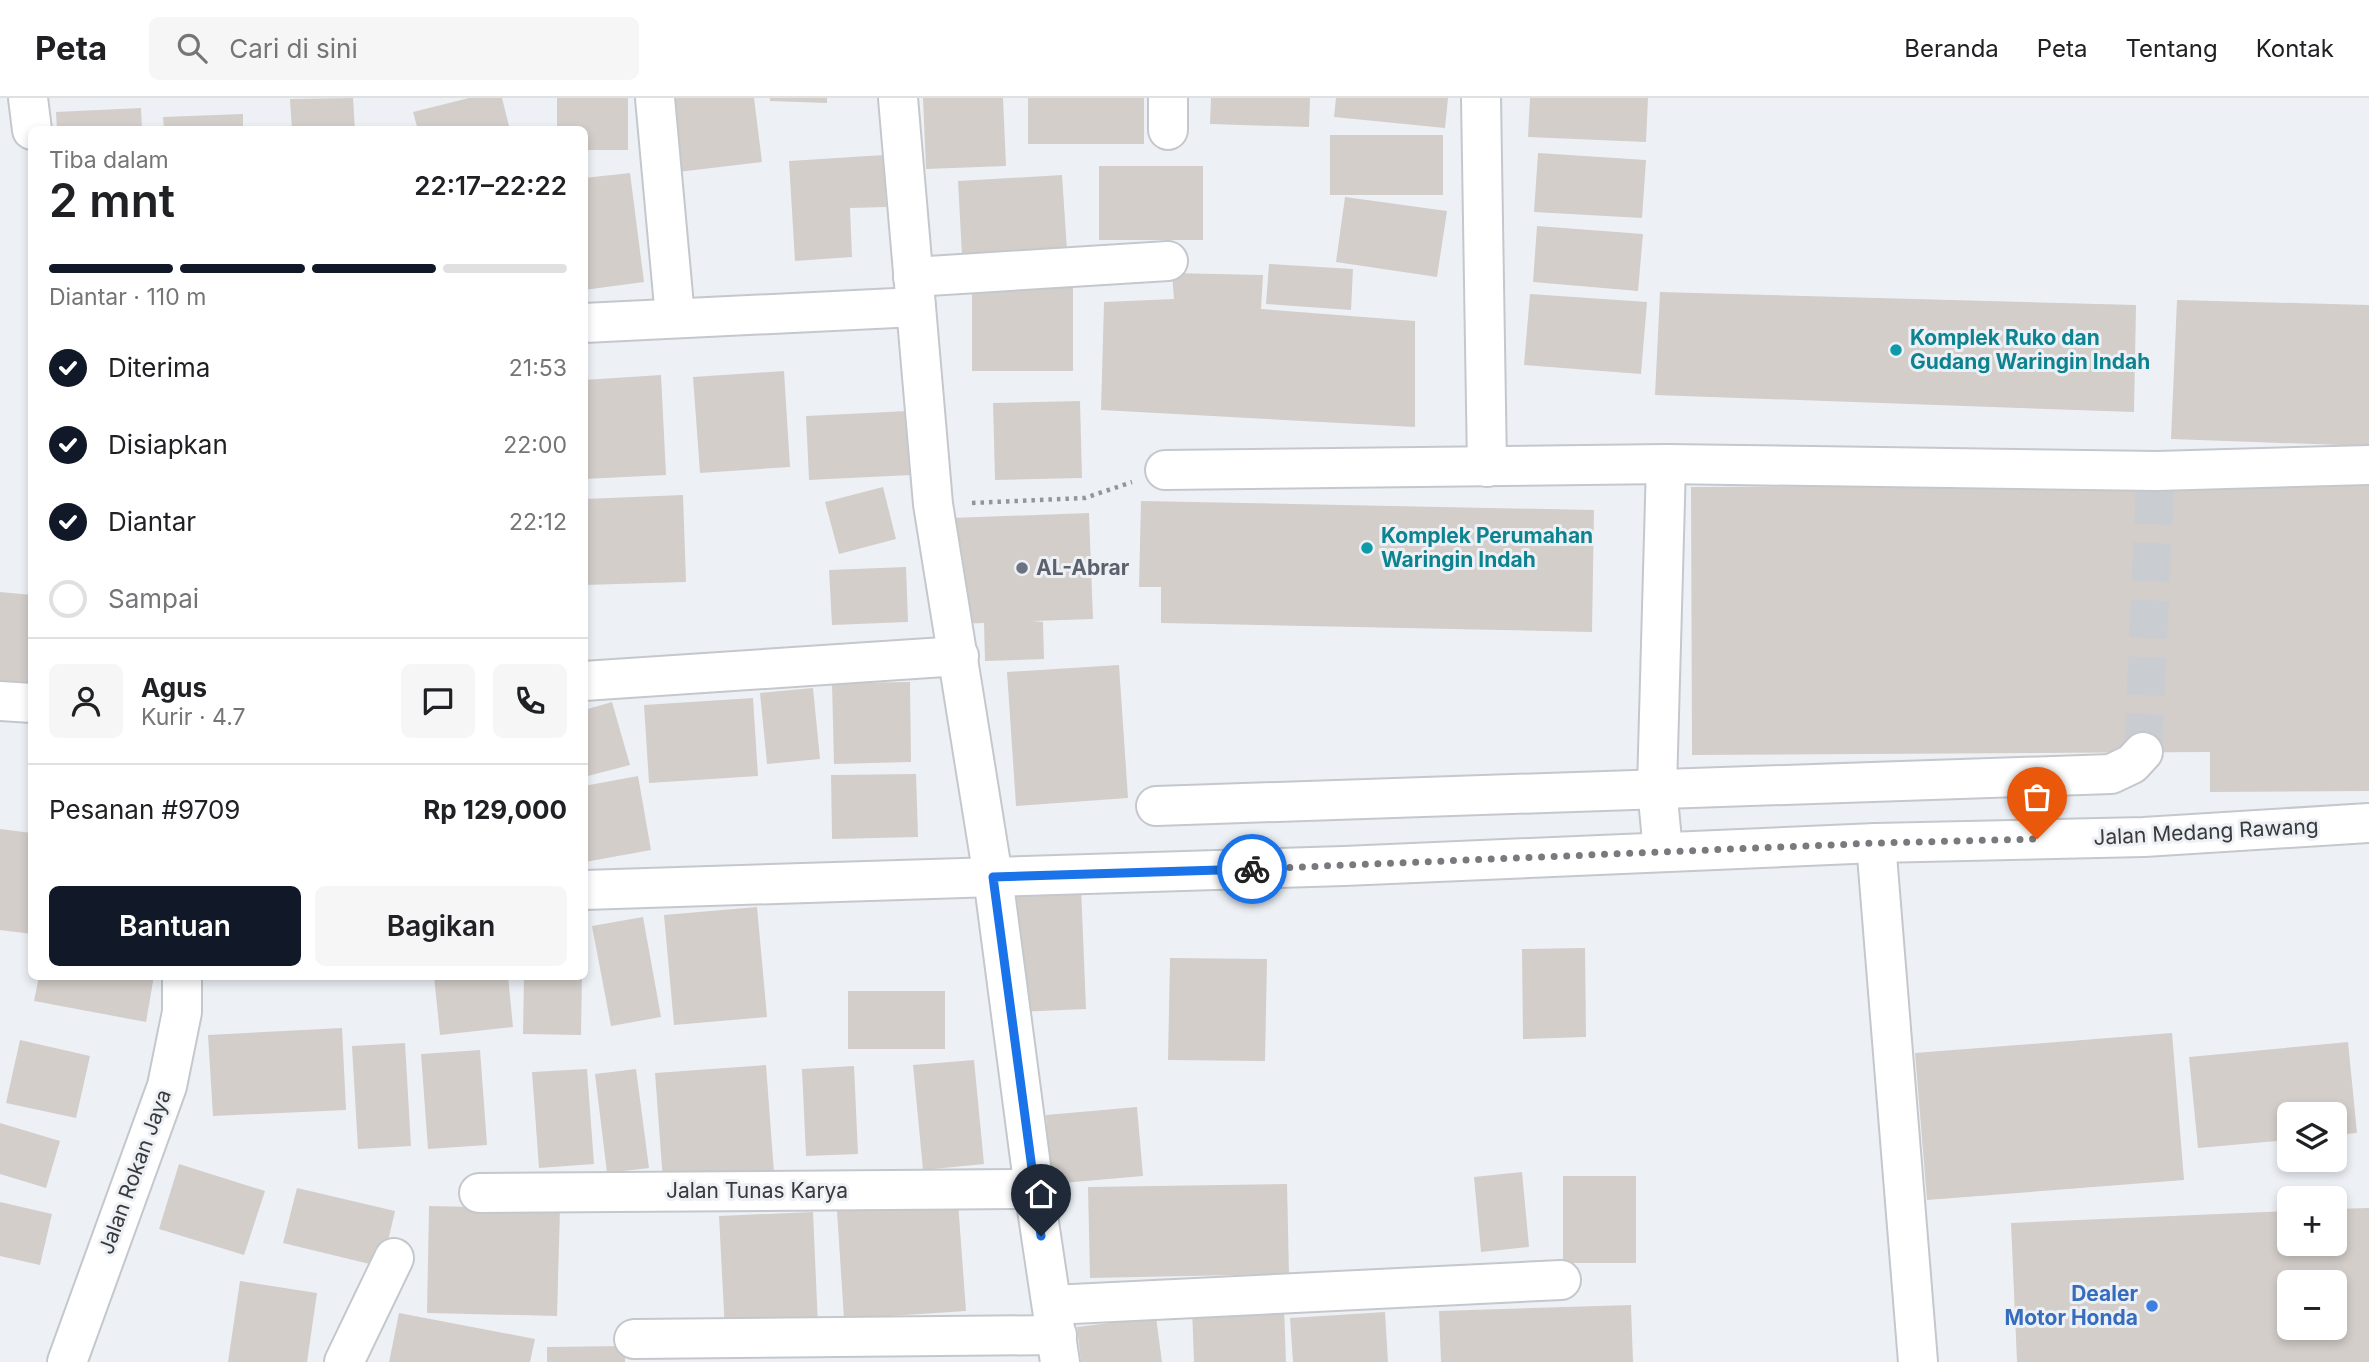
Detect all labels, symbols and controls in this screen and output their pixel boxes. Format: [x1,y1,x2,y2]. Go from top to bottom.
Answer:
search box [149,17,639,80]
text: Peta [35,28,107,68]
icon: search [173,29,211,67]
text: Cari di sini [229,33,358,64]
text: Beranda [1904,34,1999,63]
text: Peta [2037,34,2087,63]
text: Tentang [2125,34,2218,63]
text: Kontak [2256,34,2334,63]
text: Tiba dalam [49,146,169,174]
text: 22:17–22:22 [414,170,567,201]
text: 2 mnt [49,172,175,228]
text: Diantar · 110 m [49,283,206,311]
place label: Komplek Ruko dan Gudang Waringin Indah [1910,325,2150,374]
marker: Komplek Ruko dan Gudang Waringin Indah [1888,342,1904,358]
icon: check [49,349,87,387]
text: Diterima [108,352,210,383]
text: 21:53 [509,354,567,382]
icon: check [49,426,87,464]
text: Disiapkan [108,429,228,460]
text: 22:00 [503,431,567,459]
icon: check [49,503,87,541]
text: Diantar [108,506,196,537]
text: 22:12 [509,508,567,536]
place label: Komplek Perumahan Waringin Indah [1381,523,1593,572]
marker: Komplek Perumahan Waringin Indah [1359,540,1375,556]
place label: AL-Abrar [1036,555,1130,580]
marker: AL-Abrar [1014,560,1030,576]
text: Sampai [108,583,199,614]
button: person [49,664,123,738]
button: chat [401,664,475,738]
button: phone [493,664,567,738]
text: Agus [141,672,207,703]
text: Kurir · 4.7 [141,703,246,731]
pin [2007,767,2067,839]
icon: bag [2018,778,2056,816]
text: Pesanan #9709 [49,794,241,825]
text: Rp 129,000 [423,794,567,825]
street label: Jalan Medang Rawang [2093,813,2319,850]
courier [1217,834,1287,904]
icon: bike [1233,850,1271,888]
button: Bantuan [49,886,301,966]
button: Bagikan [315,886,567,966]
street label: Jalan Rokan Jaya [93,1086,176,1258]
map controls [2277,1102,2347,1340]
button: layers [2277,1102,2347,1172]
pin [1011,1164,1071,1236]
icon: home [1022,1175,1060,1213]
street label: Jalan Tunas Karya [666,1178,848,1203]
button: + [2277,1186,2347,1256]
button: − [2277,1270,2347,1340]
place label: Dealer Motor Honda [2005,1281,2138,1330]
marker: Dealer Motor Honda [2144,1298,2160,1314]

